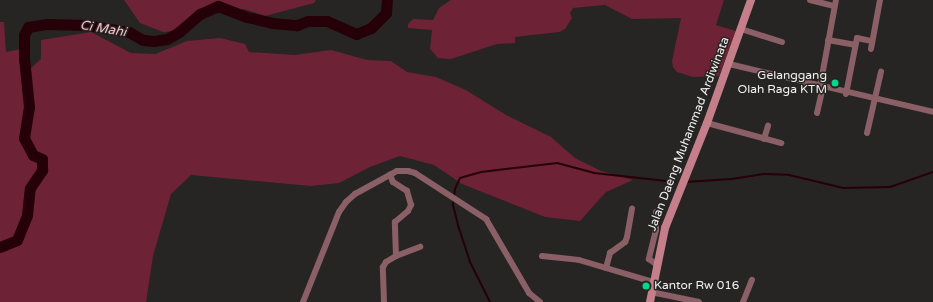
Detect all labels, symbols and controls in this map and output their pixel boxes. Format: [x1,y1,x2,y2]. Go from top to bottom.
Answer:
water label: Ci Mahi [79,18,127,40]
street label: Jalan Daeng Muhammad Ardiwinata [645,35,733,233]
place label: Gelanggang Olah Raga KTM [738,69,827,97]
marker: Gelanggang Olah Raga KTM [830,78,840,88]
place label: Kantor Rw 016 [654,279,739,293]
marker: Kantor Rw 016 [641,281,651,291]

